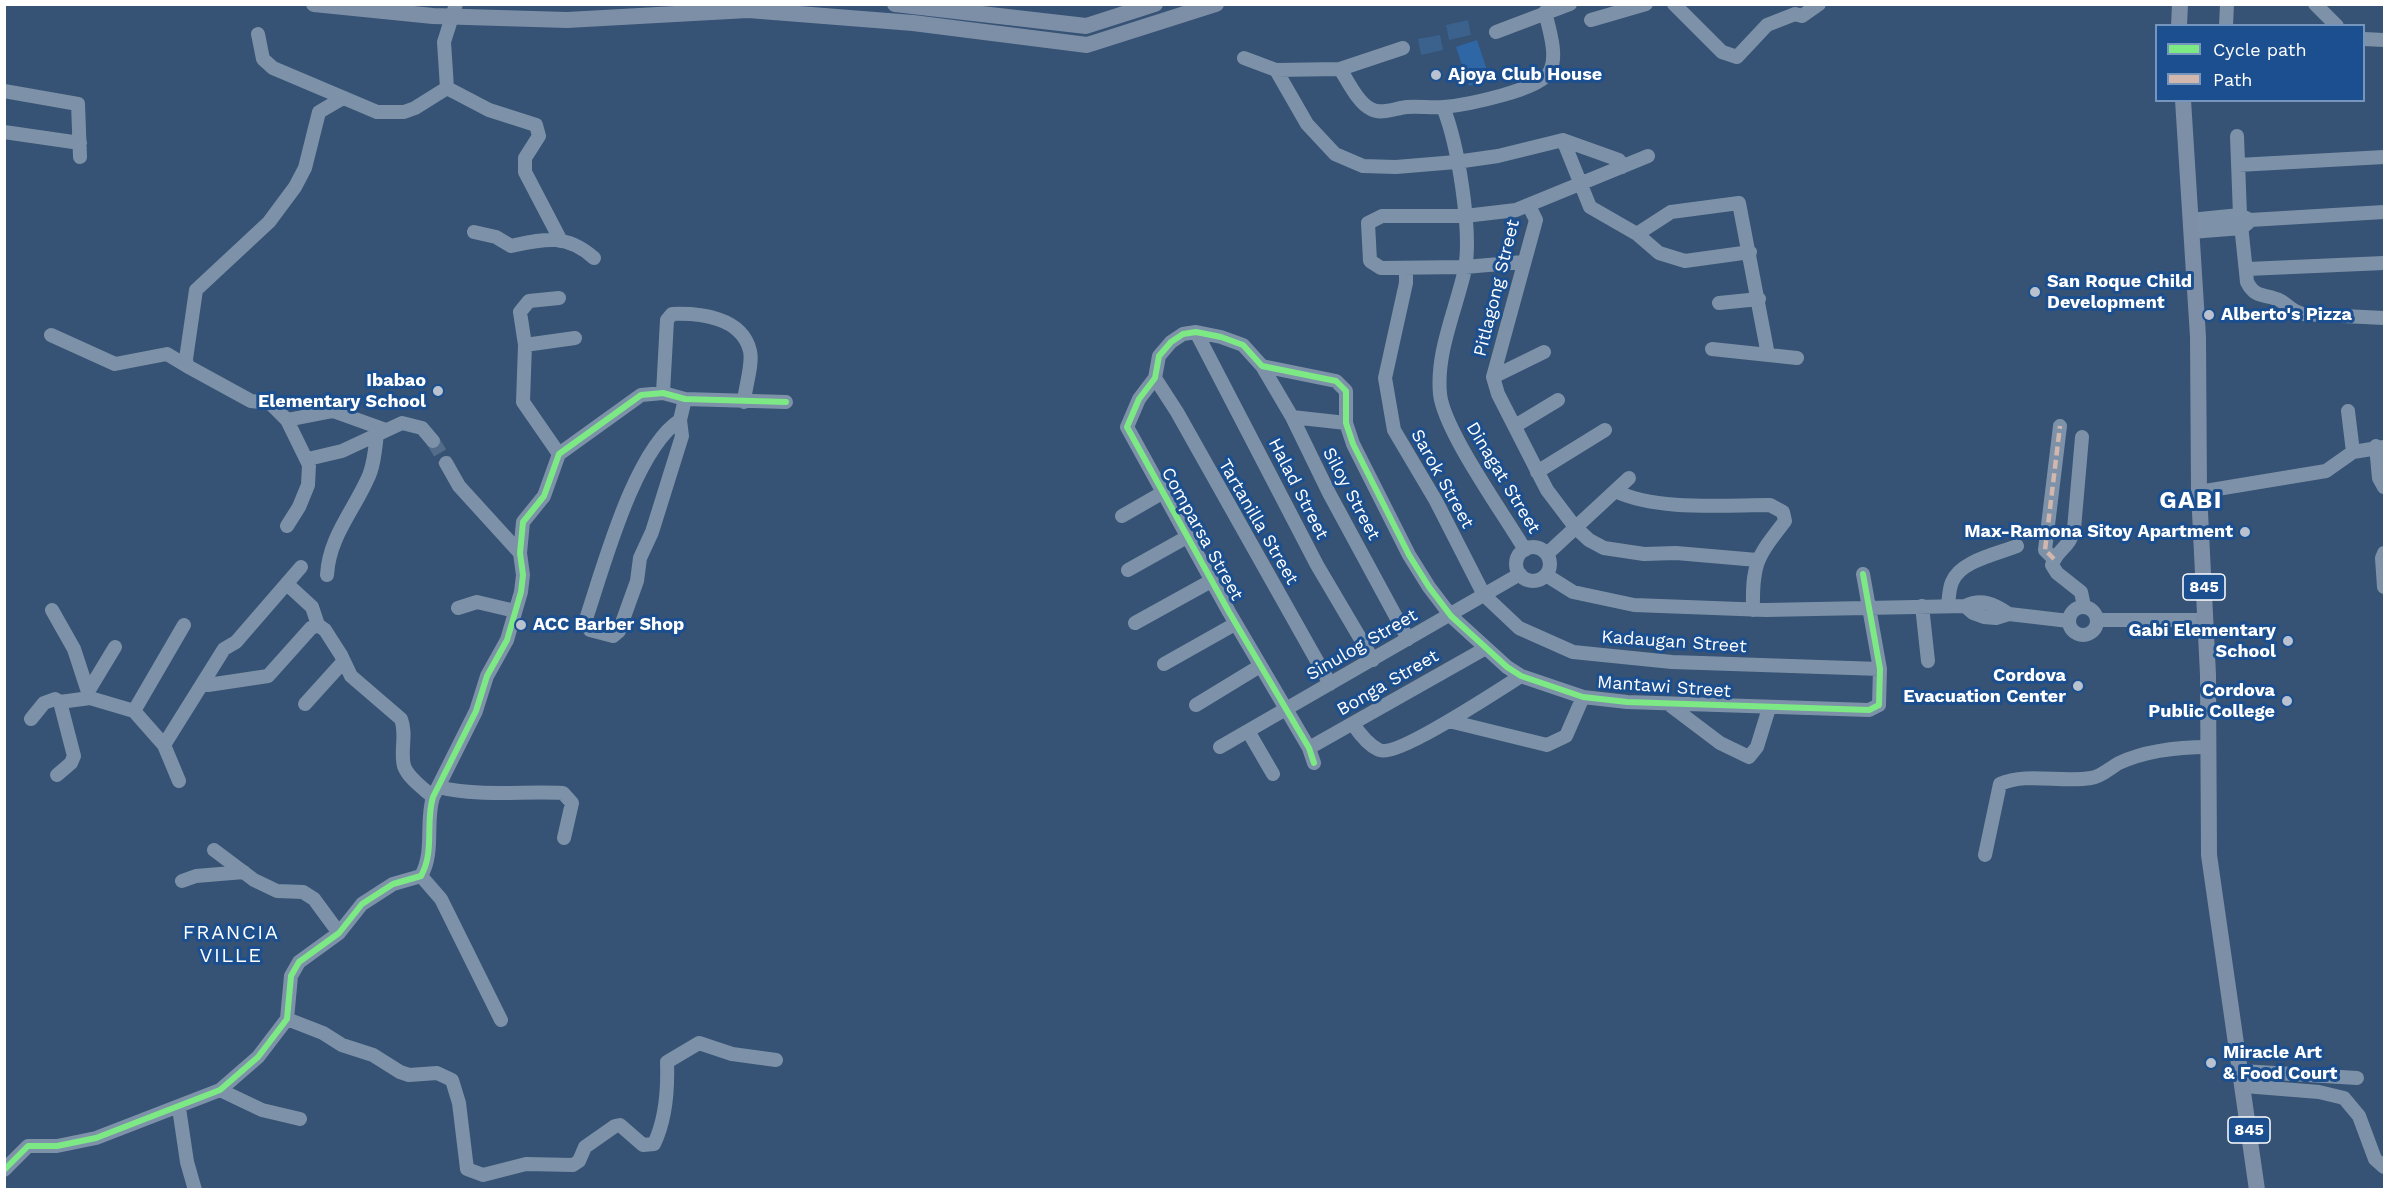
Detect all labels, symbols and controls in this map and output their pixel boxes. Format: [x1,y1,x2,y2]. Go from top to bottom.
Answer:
legend [2155,24,2365,102]
text: Cycle path [2213,39,2307,60]
place label: Ajoya Club House [1448,64,1602,86]
marker: Ajoya Club House [1429,68,1443,82]
text: Path [2213,69,2253,90]
street label: Pitlagong Street [1470,217,1524,359]
place label: San Roque Child Development [2047,271,2192,314]
marker: San Roque Child Development [2028,285,2042,299]
place label: Alberto's Pizza [2221,304,2352,326]
marker: Alberto's Pizza [2202,308,2216,322]
place label: Ibabao Elementary School [258,370,426,412]
marker: Ibabao Elementary School [431,384,445,398]
street label: Dinagat Street [1461,418,1545,538]
street label: Sarok Street [1406,426,1478,532]
street label: Halad Street [1263,435,1333,543]
street label: Siloy Street [1318,444,1384,544]
street label: Tartanilla Street [1213,455,1303,589]
street label: Comparsa Street [1157,464,1247,604]
district label: GABI [2159,487,2223,515]
place label: Max-Ramona Sitoy Apartment [1964,521,2233,543]
marker: Max-Ramona Sitoy Apartment [2238,525,2252,539]
road number: 845 [2183,574,2225,600]
street label: Sinulog Street [1303,604,1421,686]
place label: ACC Barber Shop [533,614,684,636]
marker: ACC Barber Shop [514,618,528,632]
place label: Gabi Elementary School [2128,620,2276,662]
street label: Kadaugan Street [1601,626,1747,658]
marker: Gabi Elementary School [2281,634,2295,648]
street label: Bonga Street [1333,645,1443,721]
place label: Cordova Evacuation Center [1903,665,2066,708]
street label: Mantawi Street [1596,672,1732,702]
marker: Cordova Evacuation Center [2071,679,2085,693]
place label: Cordova Public College [2148,680,2275,722]
marker: Cordova Public College [2280,694,2294,708]
district label: FRANCIA VILLE [183,921,279,968]
place label: Miracle Art & Food Court [2223,1042,2337,1084]
marker: Miracle Art & Food Court [2204,1056,2218,1070]
road number: 845 [2228,1117,2270,1143]

